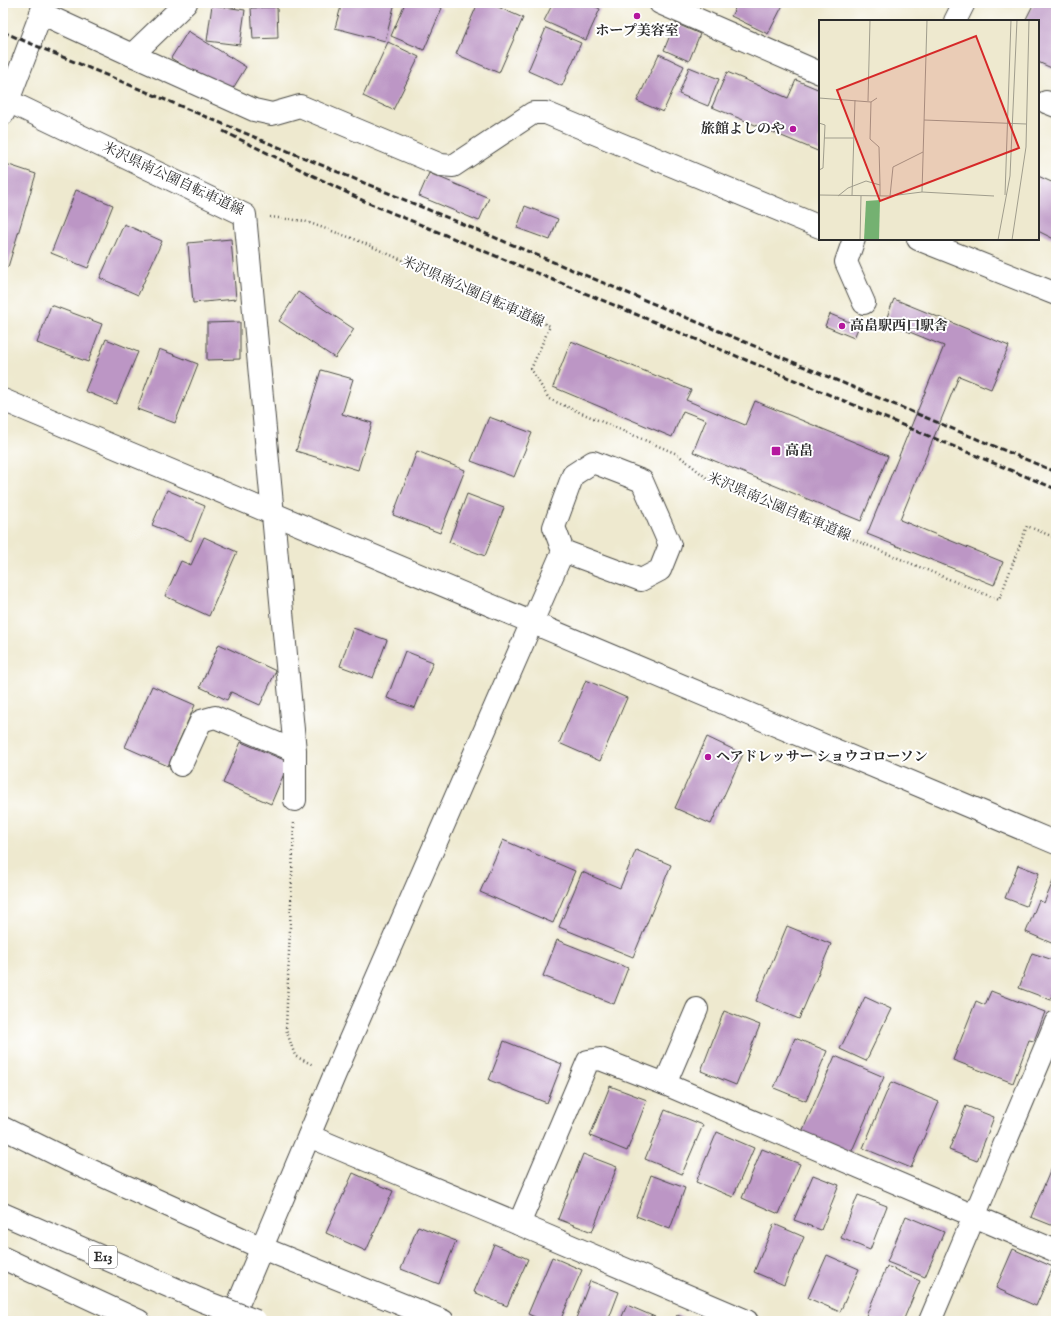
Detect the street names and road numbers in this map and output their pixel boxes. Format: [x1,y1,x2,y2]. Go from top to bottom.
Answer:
street label: 米沢県南公園自転車道線 [99,138,247,220]
street label: 米沢県南公園自転車道線 [399,252,547,332]
street label: 米沢県南公園自転車道線 [705,469,853,545]
road number: E13 [89,1246,117,1268]

